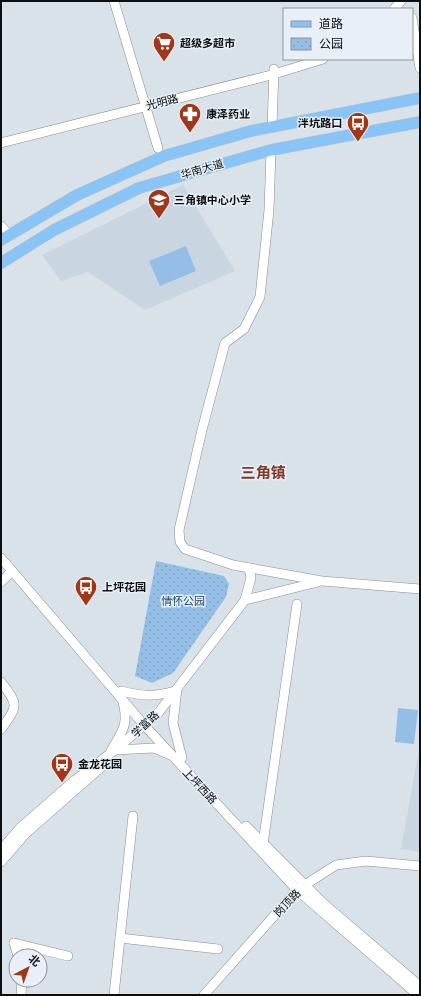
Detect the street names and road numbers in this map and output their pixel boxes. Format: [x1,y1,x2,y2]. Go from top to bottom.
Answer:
street label: 光明路 [144,90,180,113]
street label: 华南大道 [179,155,225,182]
street label: 学富路 [127,707,162,740]
street label: 上坪西路 [180,764,221,807]
street label: 岗顶路 [270,886,303,920]

